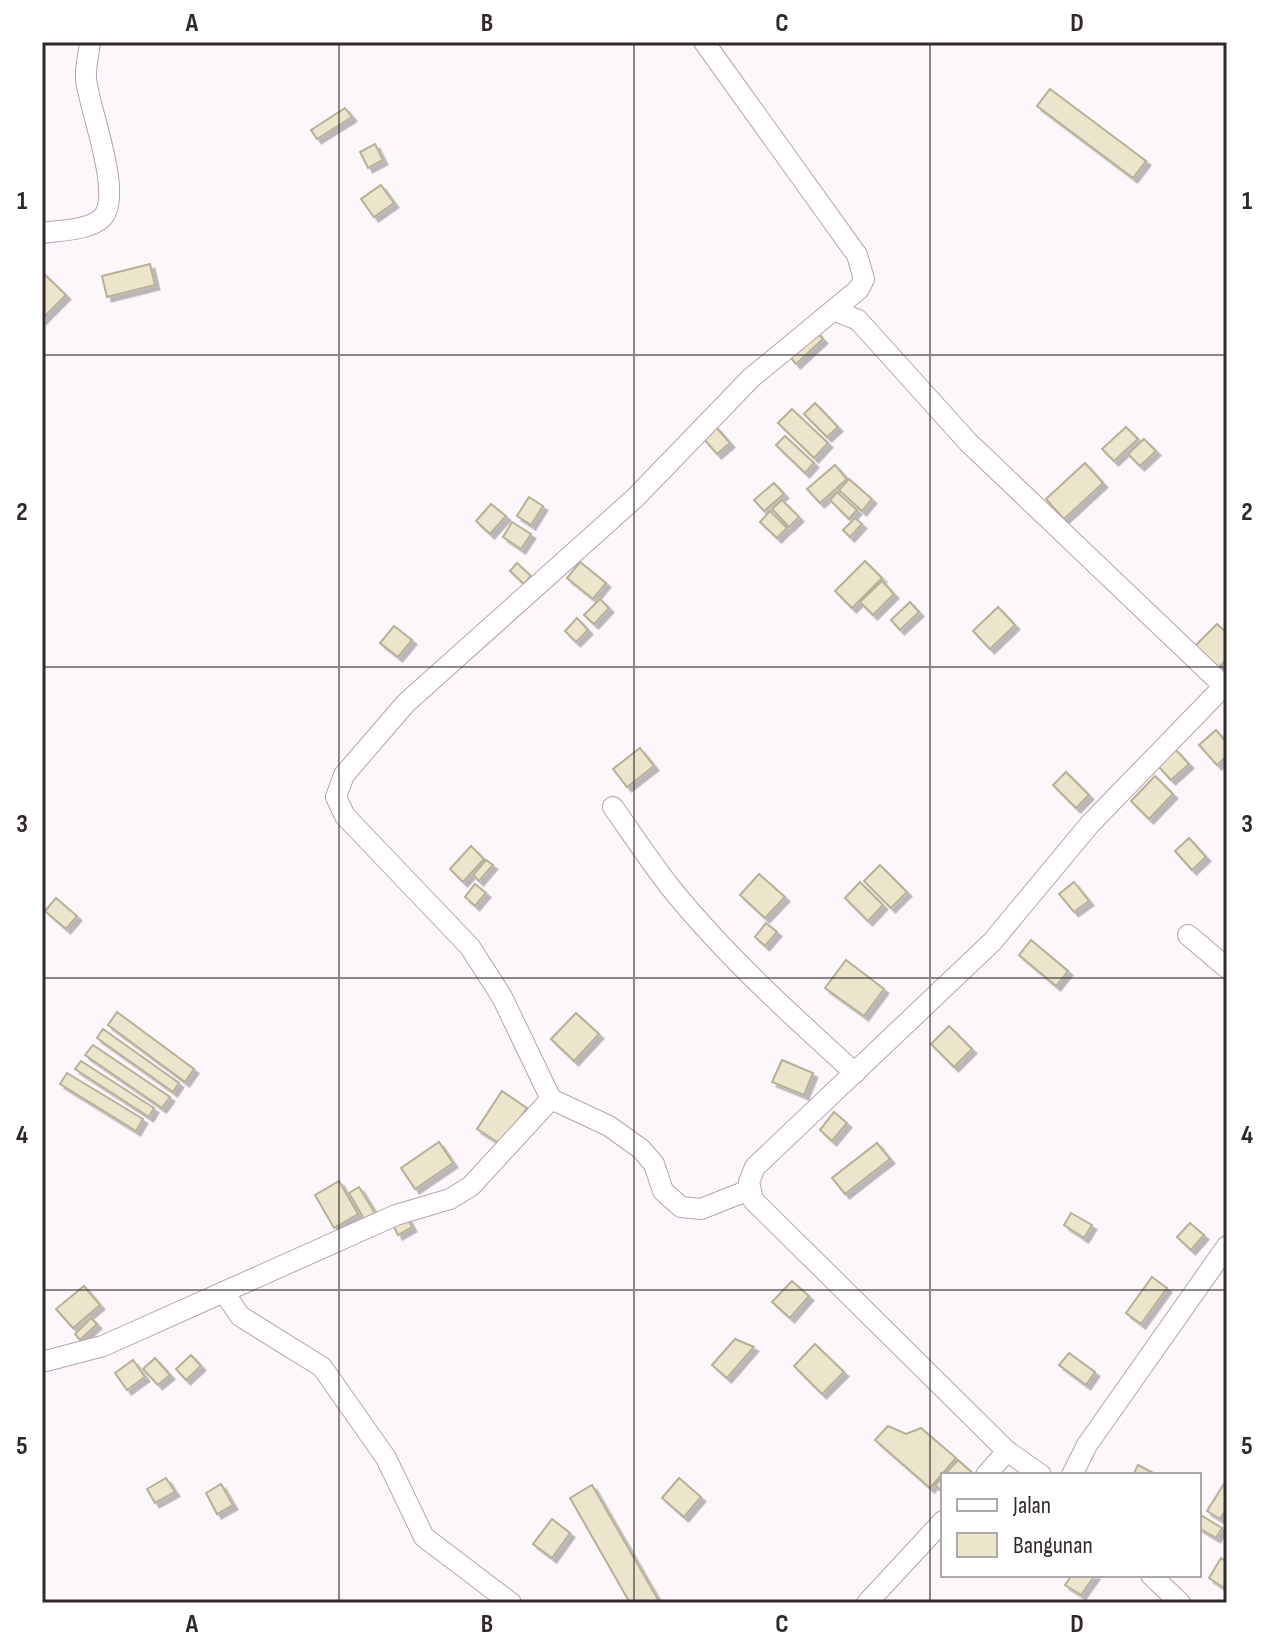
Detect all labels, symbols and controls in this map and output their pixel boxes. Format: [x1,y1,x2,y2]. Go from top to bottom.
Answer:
text: A [185,8,199,39]
text: B [481,8,493,39]
text: C [775,8,789,39]
text: D [1070,8,1084,39]
text: 1 [17,186,27,217]
text: 1 [1242,186,1252,217]
text: 2 [16,497,28,528]
text: 2 [1241,497,1253,528]
text: 3 [16,809,28,840]
text: 3 [1241,809,1253,840]
text: 4 [16,1120,28,1151]
text: 4 [1241,1120,1253,1151]
text: 5 [16,1431,28,1462]
text: 5 [1241,1431,1253,1462]
legend [941,1473,1201,1577]
text: Jalan [1012,1491,1051,1520]
text: Bangunan [1013,1531,1093,1560]
text: A [185,1609,199,1640]
text: B [481,1609,493,1640]
text: C [775,1609,789,1640]
text: D [1070,1609,1084,1640]

